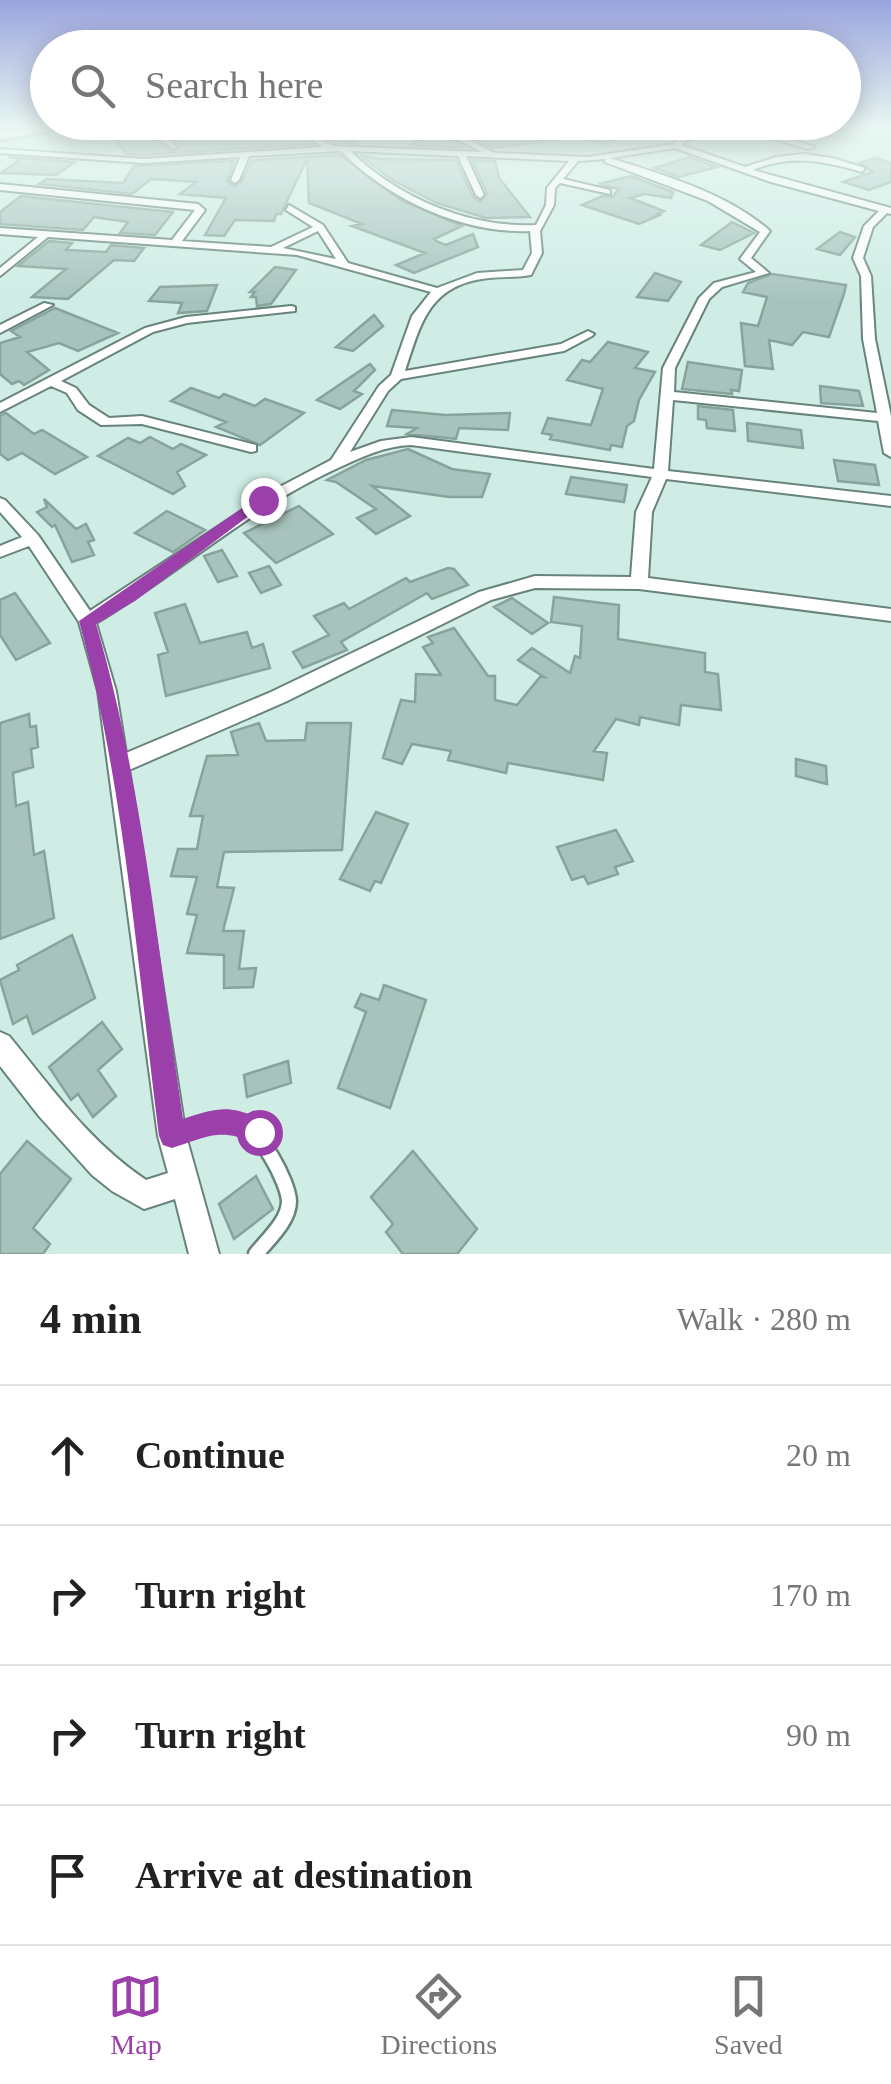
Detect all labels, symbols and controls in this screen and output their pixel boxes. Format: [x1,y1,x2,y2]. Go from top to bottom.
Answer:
search box [30,30,861,140]
icon: search [65,58,120,113]
text: Search here [145,64,323,106]
route end [241,478,287,524]
route start [237,1110,283,1156]
text: 4 min [40,1296,142,1342]
text: Walk · 280 m [677,1301,851,1337]
icon: ahead [40,1428,95,1483]
text: Continue [135,1434,285,1476]
text: 20 m [786,1437,851,1473]
icon: right [40,1568,95,1623]
text: Turn right [135,1574,306,1616]
text: 170 m [770,1577,851,1613]
icon: right [40,1708,95,1763]
text: Turn right [135,1714,306,1756]
text: 90 m [786,1717,851,1753]
icon: arrive [40,1848,95,1903]
text: Arrive at destination [135,1854,473,1896]
tab: Map [108,1969,163,2061]
tab: Directions [380,1969,497,2061]
tab: Saved [714,1969,783,2061]

